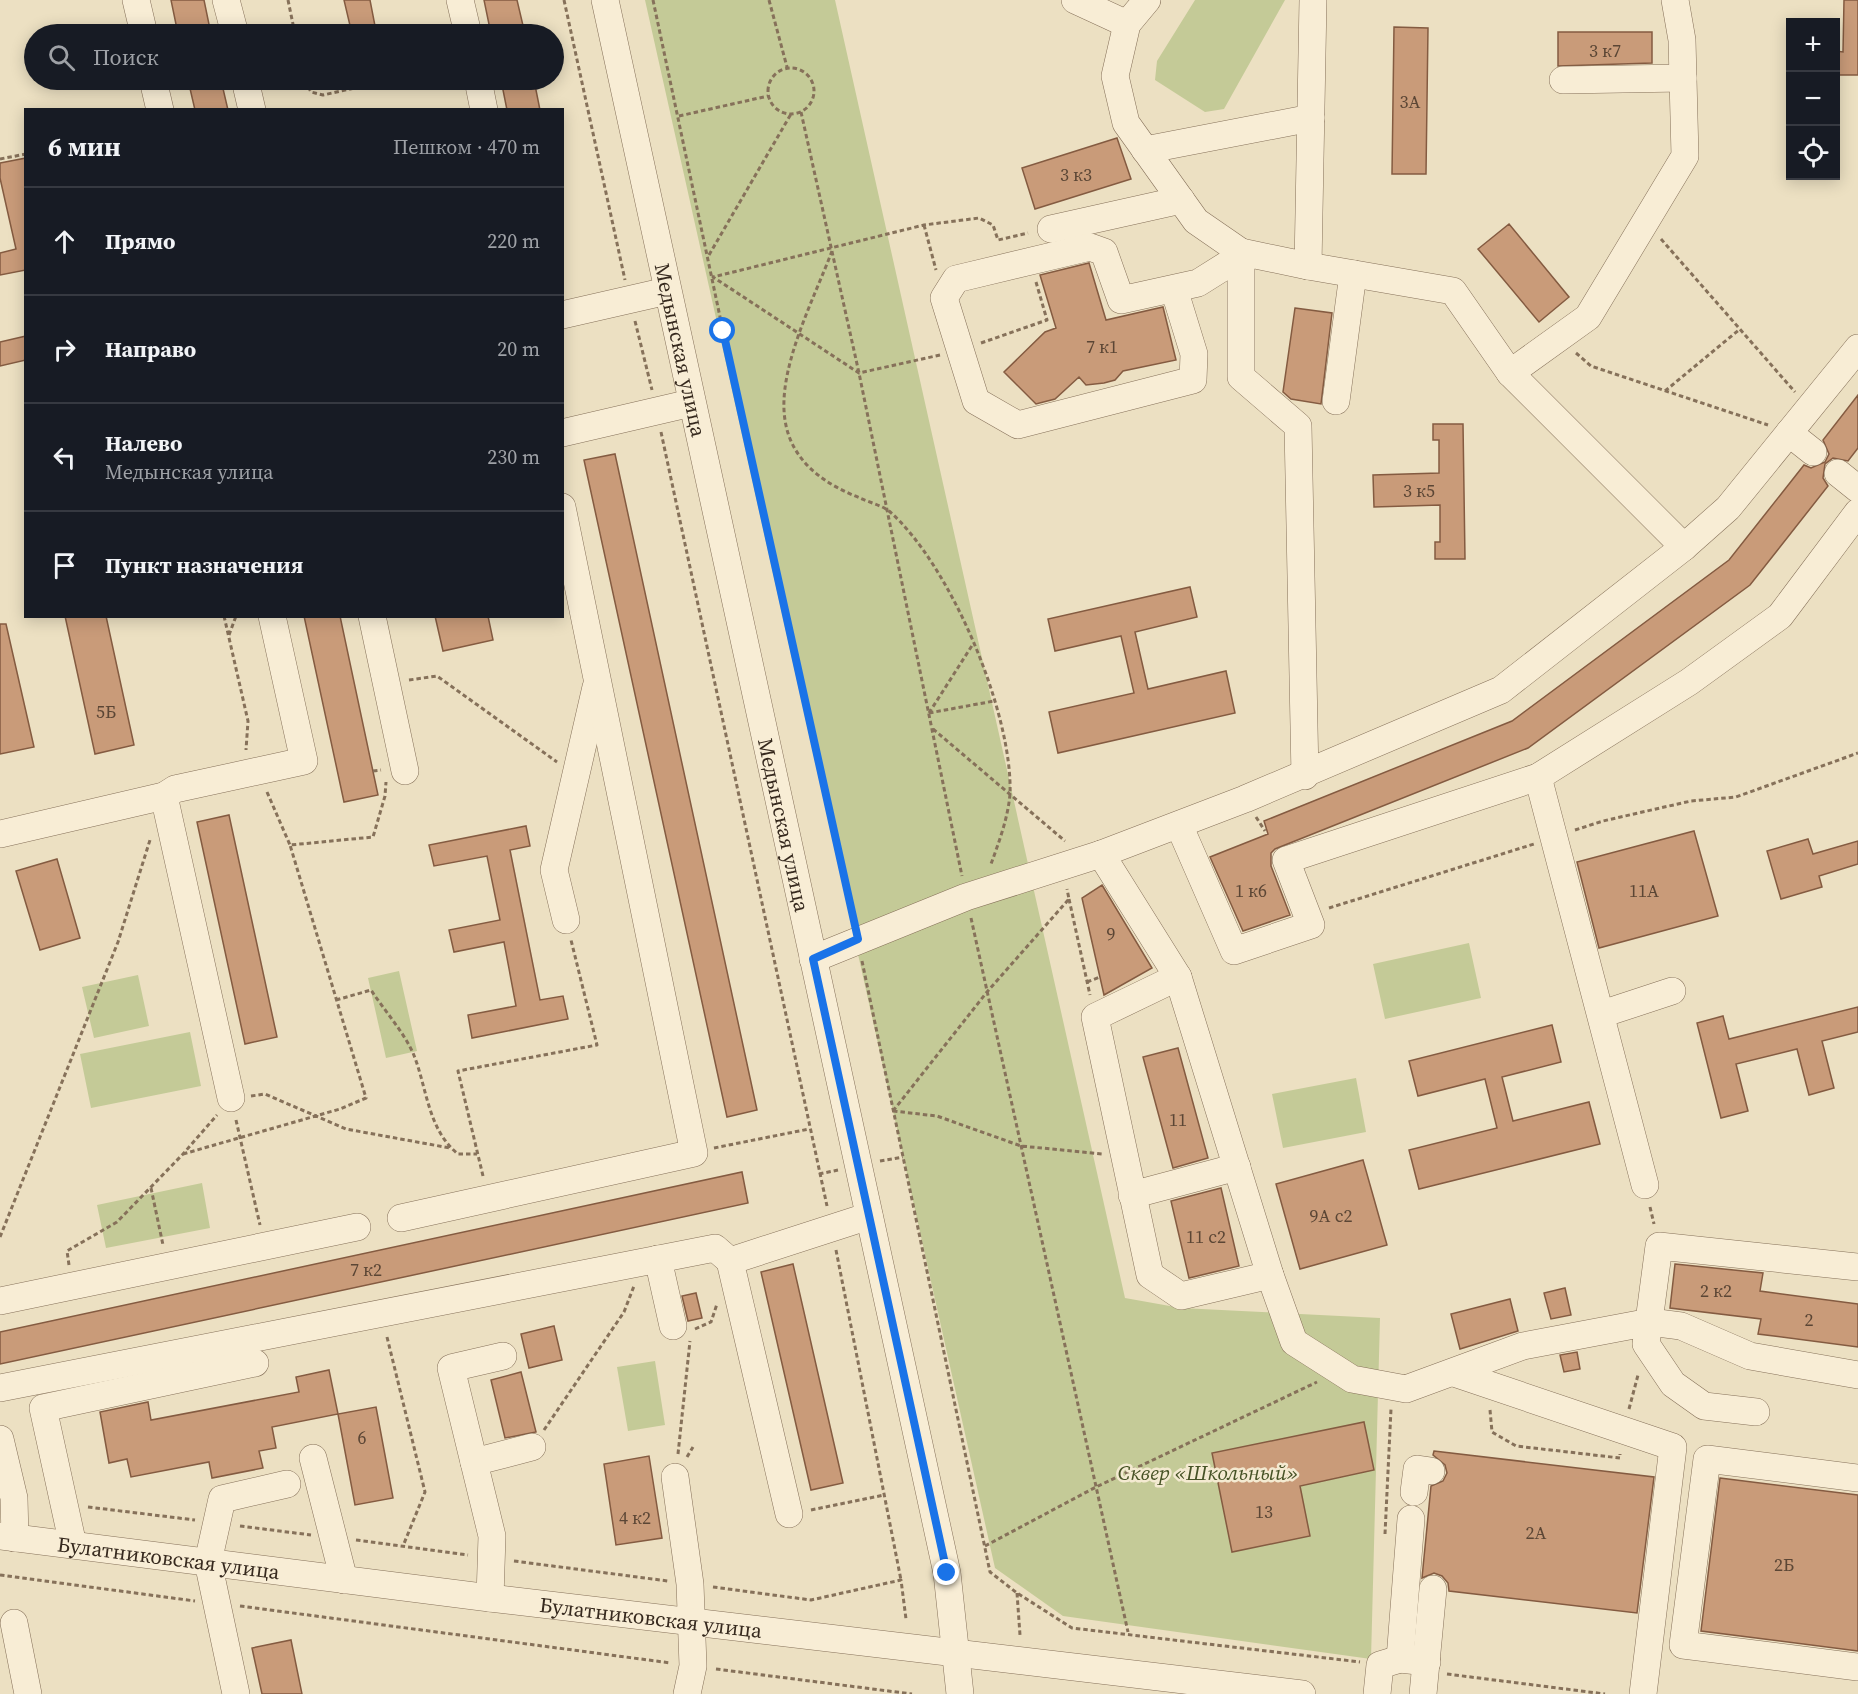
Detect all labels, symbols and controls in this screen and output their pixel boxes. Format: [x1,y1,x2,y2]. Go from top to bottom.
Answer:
map controls [1786,18,1840,180]
button: + [1786,18,1840,72]
search box [24,24,564,90]
house number: 3 к7 [1589,38,1621,63]
icon: search [45,41,78,74]
text: Поиск [93,42,159,72]
button: − [1786,72,1840,126]
house number: 3А [1400,89,1421,114]
button: locate [1786,126,1840,180]
text: 6 мин [48,129,121,165]
text: Пешком · 470 m [393,133,540,161]
house number: 3 к3 [1060,162,1092,187]
icon: ahead [48,225,81,258]
text: Прямо [105,226,175,256]
text: 220 m [487,227,540,255]
street label: Медынская улица [648,260,714,440]
route start [709,317,735,343]
icon: right [48,333,81,366]
text: Направо [105,334,196,364]
house number: 7 к1 [1086,334,1118,359]
text: 20 m [497,335,540,363]
text: Налево [105,428,182,458]
icon: left [48,441,81,474]
text: 230 m [487,443,540,471]
text: Медынская улица [105,458,274,486]
house number: 3 к5 [1403,478,1435,503]
icon: arrive [48,549,81,582]
text: Пункт назначения [105,550,303,580]
house number: 5Б [96,699,116,724]
street label: Медынская улица [751,735,817,915]
house number: 1 к6 [1235,878,1267,903]
house number: 11А [1629,878,1659,903]
house number: 9 [1107,921,1116,946]
house number: 11 [1169,1107,1187,1132]
house number: 9А с2 [1310,1203,1352,1228]
house number: 11 с2 [1186,1224,1226,1249]
house number: 7 к2 [350,1257,382,1282]
house number: 2 к2 [1700,1278,1732,1303]
house number: 2 [1805,1307,1814,1332]
house number: 6 [358,1425,367,1450]
park label: Сквер «Школьный» [1118,1458,1298,1487]
house number: 13 [1255,1499,1273,1524]
house number: 4 к2 [619,1505,651,1530]
house number: 2А [1526,1520,1547,1545]
street label: Булатниковская улица [56,1529,282,1586]
house number: 2Б [1774,1552,1794,1577]
route end [933,1559,959,1585]
street label: Булатниковская улица [538,1589,764,1645]

